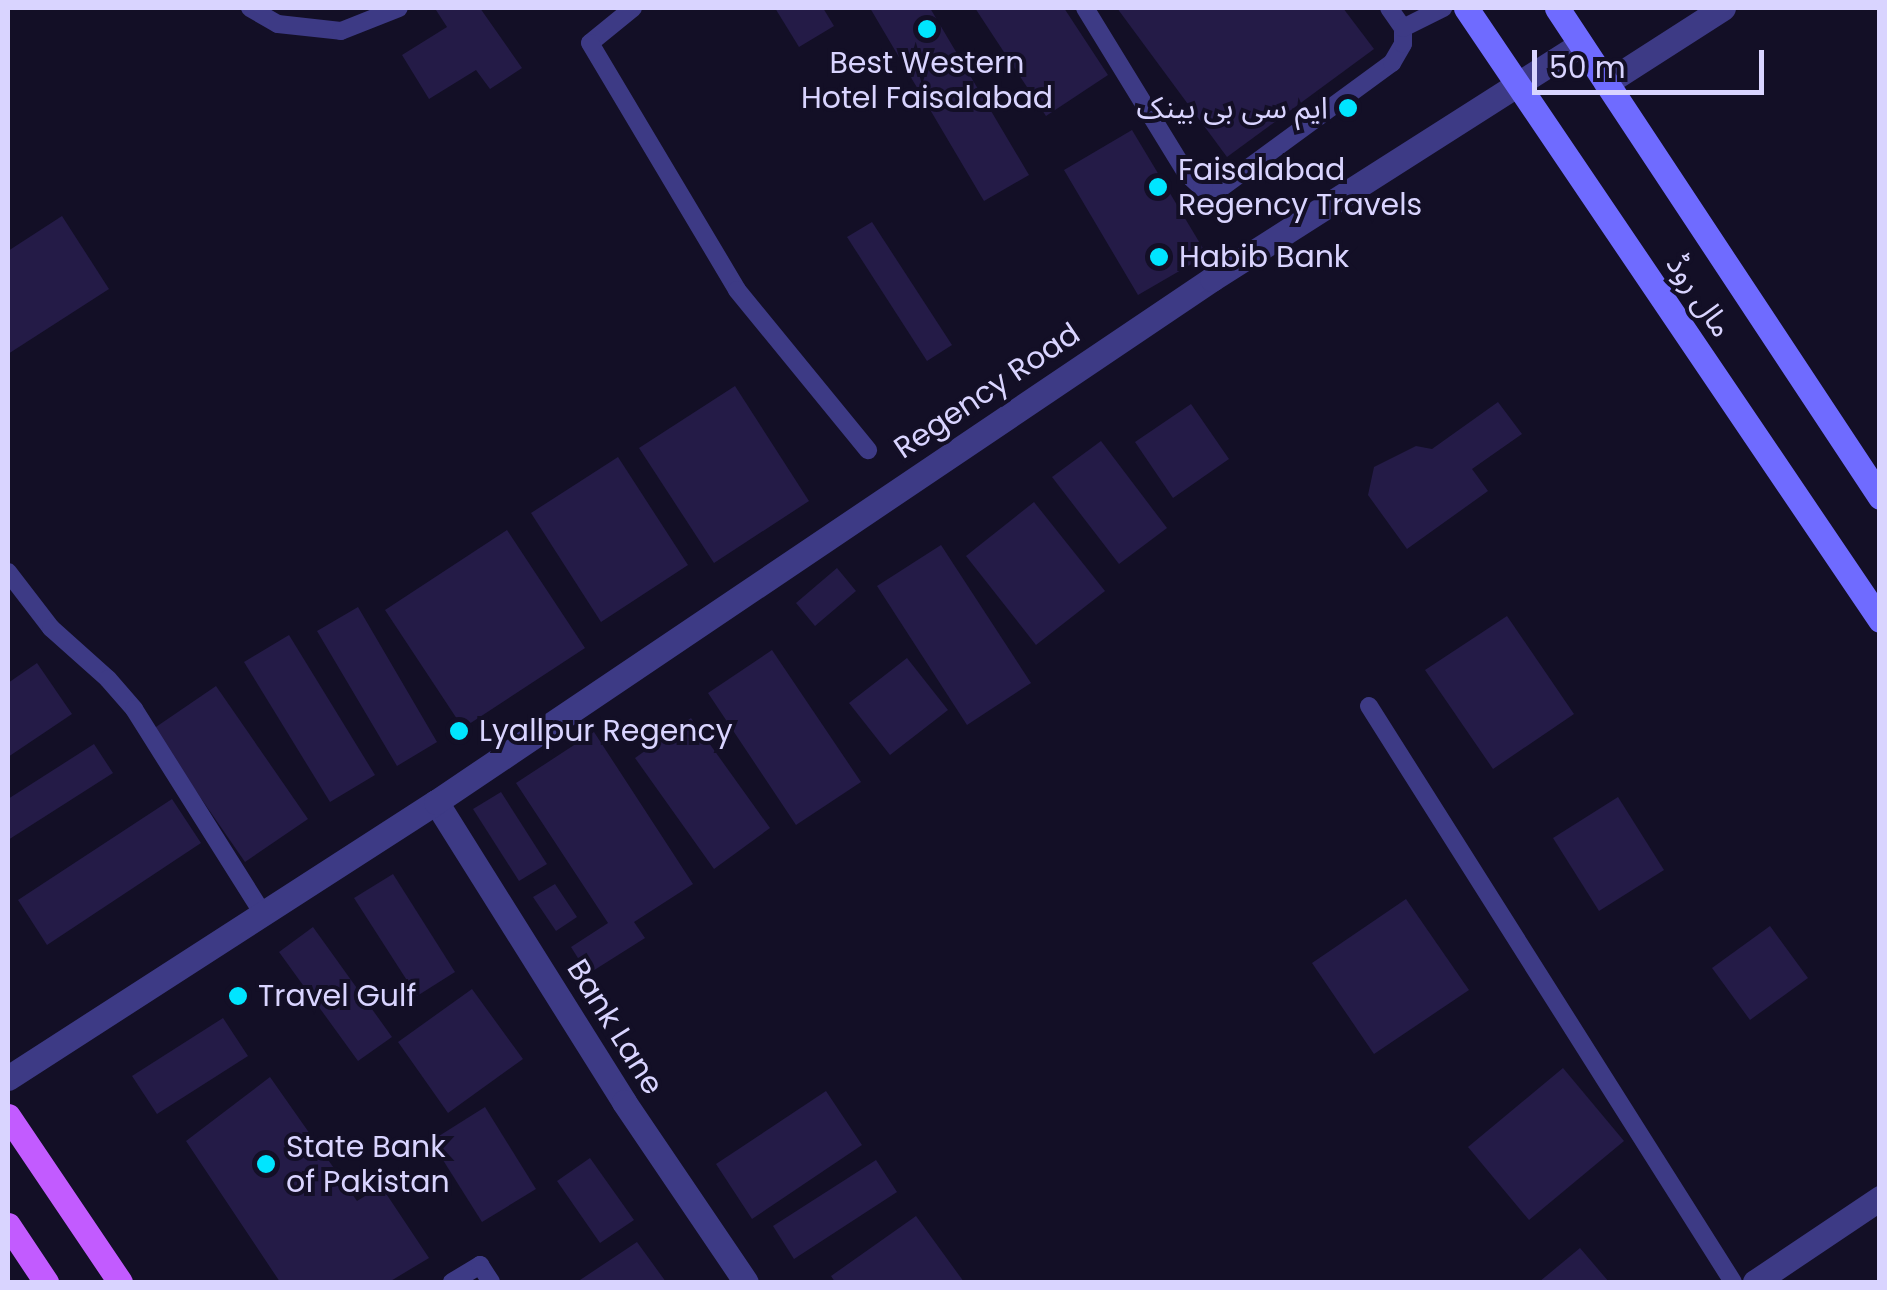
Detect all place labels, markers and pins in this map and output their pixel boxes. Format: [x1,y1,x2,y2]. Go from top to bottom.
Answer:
marker: Best Western Hotel Faisalabad [916,18,938,40]
place label: Best Western Hotel Faisalabad [801,45,1053,116]
place label: ایم سی بی بینک [1136,90,1328,126]
marker: ایم سی بی بینک [1337,97,1359,119]
place label: Faisalabad Regency Travels [1178,152,1422,222]
marker: Faisalabad Regency Travels [1147,176,1169,198]
place label: Habib Bank [1179,239,1349,275]
marker: Habib Bank [1148,246,1170,268]
place label: Lyallpur Regency [479,713,733,749]
marker: Lyallpur Regency [448,720,470,742]
place label: Travel Gulf [258,978,416,1014]
marker: Travel Gulf [227,985,249,1007]
place label: State Bank of Pakistan [286,1129,450,1200]
marker: State Bank of Pakistan [255,1153,277,1175]

